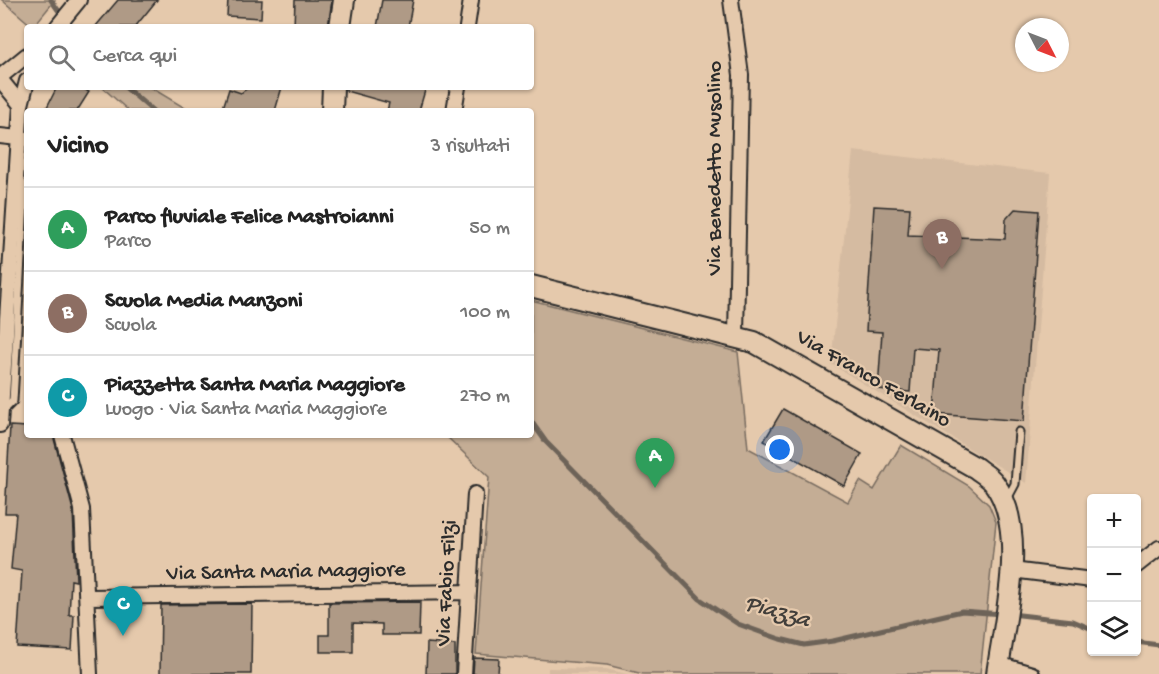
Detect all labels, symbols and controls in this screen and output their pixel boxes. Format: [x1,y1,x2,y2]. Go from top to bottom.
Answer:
north arrow [1015,18,1069,72]
search box [24,24,534,90]
icon: search [45,41,78,74]
text: Cerca qui [93,44,177,70]
street label: Via Benedetto Musolino [703,61,729,276]
text: Vicino [48,132,108,163]
text: 3 risultati [431,136,510,159]
text: Parco fluviale Felice Mastroianni [105,205,394,231]
text: A [62,218,73,241]
text: 50 m [469,218,510,241]
pin: B [922,220,962,269]
text: Parco [105,231,151,254]
text: Scuola Media Manzoni [105,289,303,315]
text: B [62,302,73,325]
text: 100 m [460,302,510,325]
text: Scuola [105,315,156,338]
street label: Via Franco Ferlaino [790,325,955,435]
text: Piazzetta Santa Maria Maggiore [105,373,405,399]
text: C [62,386,73,409]
text: 270 m [460,386,510,409]
text: Luogo · Via Santa Maria Maggiore [105,399,387,422]
your location [765,435,794,464]
pin: A [636,438,674,488]
map controls [1087,494,1141,656]
button: + [1087,494,1141,548]
street label: Via Fabio Filzi [432,519,464,648]
button: − [1087,548,1141,602]
street label: Via Santa Maria Maggiore [165,558,406,588]
pin: C [104,586,142,636]
water label: Piazza [741,590,814,637]
button: layers [1087,602,1141,656]

